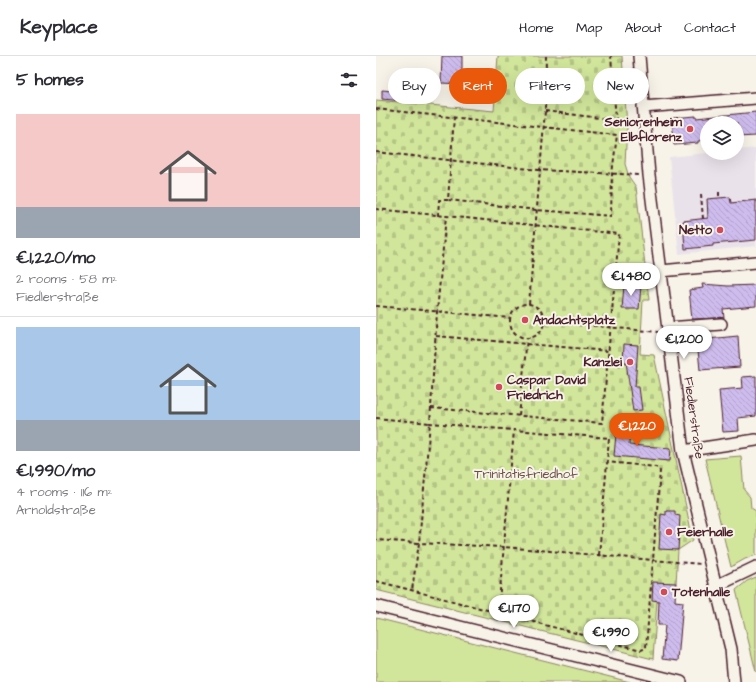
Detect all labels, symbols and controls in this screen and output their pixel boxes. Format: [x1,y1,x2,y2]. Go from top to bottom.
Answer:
text: Keyplace [20,14,98,41]
text: Home [519,18,554,38]
text: Map [576,18,602,38]
text: About [624,18,662,38]
text: Contact [684,18,736,38]
text: 5 homes [16,68,84,92]
chip: Buy [388,68,441,104]
chip: Rent [449,68,507,104]
chip: Filters [515,68,585,104]
chip: New [593,68,649,104]
icon: filters [338,69,360,91]
place label: Seniorenheim Elbflorenz [604,113,683,146]
map controls [700,116,744,160]
button: layers [700,116,744,160]
marker: Seniorenheim Elbflorenz [685,124,695,134]
icon: home [152,140,224,212]
place label: Netto [679,221,713,239]
marker: Netto [715,225,725,235]
text: €1,220/mo [16,246,95,270]
pin: €1,480 [598,263,664,297]
text: €1,480 [611,267,651,285]
text: 2 rooms · 58 m² [16,270,117,288]
text: Fiedlerstraße [16,288,99,306]
place label: Andachtsplatz [533,311,616,330]
marker: Andachtsplatz [520,315,530,325]
pin: €1,200 [651,326,717,360]
text: €1,200 [665,330,703,348]
icon: home [152,353,224,425]
place label: Kanzlei [584,353,623,371]
marker: Kanzlei [625,357,635,367]
place label: Caspar David Friedrich [507,371,586,404]
street label: Fiedlerstraße [679,376,709,460]
marker: Caspar David Friedrich [494,382,504,392]
pin: €1,220 [604,413,670,447]
text: €1,220 [618,417,656,435]
text: €1,990/mo [16,459,95,483]
park label: Trinitatisfriedhof [474,465,578,483]
text: 4 rooms · 116 m² [16,483,112,501]
text: Arnoldstraße [16,501,96,519]
place label: Feierhalle [677,523,733,541]
marker: Feierhalle [664,527,674,537]
place label: Totenhalle [671,583,730,601]
marker: Totenhalle [659,587,669,597]
pin: €1,170 [481,595,547,629]
text: €1,170 [498,599,530,617]
pin: €1,990 [578,619,644,653]
text: €1,990 [592,623,630,641]

